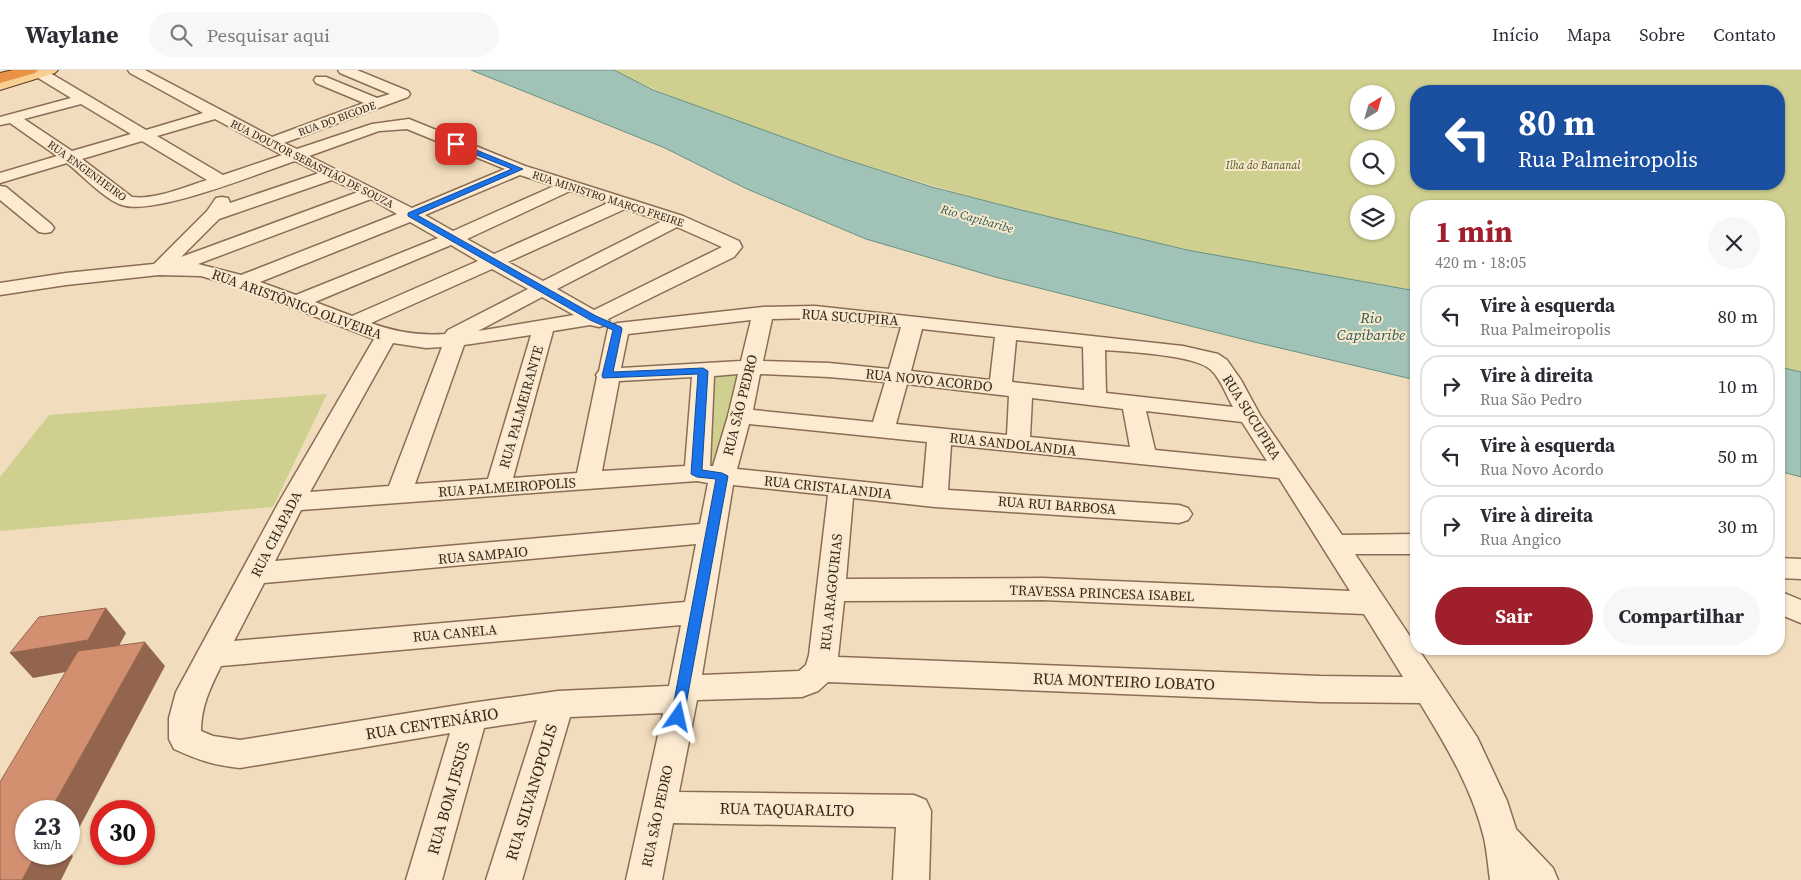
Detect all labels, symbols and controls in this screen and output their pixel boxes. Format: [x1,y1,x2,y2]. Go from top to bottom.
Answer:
search box [149,12,499,57]
text: Waylane [25,18,119,51]
icon: search [167,21,195,49]
text: Pesquisar aqui [207,22,330,48]
text: Início [1492,22,1539,47]
text: Mapa [1567,22,1611,47]
text: Sobre [1639,22,1685,47]
text: Contato [1713,22,1776,47]
north arrow [1350,85,1395,130]
map controls [1350,85,1395,240]
street label: RUA DO BIGODE [296,98,378,140]
text: 80 m [1518,99,1595,147]
icon: left [1435,105,1500,170]
street label: RUA DOUTOR SEBASTIÃO DE SOUZA [228,116,397,212]
pin [435,123,477,165]
icon: arrive [442,130,470,158]
street label: RUA ENGENHEIRO [44,137,130,205]
button: search [1350,140,1395,185]
text: Rua Palmeiropolis [1518,144,1698,174]
park label: Ilha do Bananal [1225,158,1301,173]
street label: RUA MINISTRO MARÇO FREIRE [530,167,686,231]
button: layers [1350,195,1395,240]
water label: Rio Capibaribe [938,201,1015,237]
text: 1 min [1435,211,1513,252]
button: close [1708,217,1760,269]
text: 420 m · 18:05 [1435,251,1526,273]
street label: RUA ARISTÔNICO OLIVEIRA [209,264,386,344]
text: Vire à esquerda [1480,292,1615,318]
icon: left [1437,302,1465,330]
text: 80 m [1717,303,1758,329]
street label: RUA SUCUPIRA [801,304,900,330]
water label: Rio Capibaribe [1337,307,1405,345]
text: Rua Palmeiropolis [1480,318,1611,340]
street label: RUA PALMEIRANTE [494,343,548,471]
street label: RUA SÃO PEDRO [718,352,762,458]
text: Vire à direita [1480,362,1593,388]
street label: RUA NOVO ACORDO [864,363,994,397]
street label: RUA SUCUPIRA [1218,370,1287,464]
icon: right [1437,372,1465,400]
text: 10 m [1717,373,1758,399]
text: Rua São Pedro [1480,388,1582,410]
street label: RUA SANDOLANDIA [948,427,1078,461]
text: Vire à esquerda [1480,432,1615,458]
icon: left [1437,442,1465,470]
text: 50 m [1717,443,1758,469]
text: Rua Novo Acordo [1480,458,1603,480]
street label: RUA CRISTALANDIA [763,470,894,504]
street label: RUA PALMEIROPOLIS [437,472,577,502]
street label: RUA CHAPADA [246,487,307,581]
street label: RUA RUI BARBOSA [997,491,1118,519]
text: Vire à direita [1480,502,1593,528]
icon: right [1437,512,1465,540]
text: 30 m [1717,513,1758,539]
text: Rua Angico [1480,528,1561,550]
street label: RUA ARAGOURIAS [815,533,847,651]
street label: RUA SAMPAIO [437,541,529,569]
street label: TRAVESSA PRINCESA ISABEL [1009,580,1195,606]
button: Sair [1435,587,1593,645]
button: Compartilhar [1603,587,1760,645]
street label: RUA CANELA [412,619,499,647]
street label: RUA MONTEIRO LOBATO [1033,667,1215,695]
position arrow [651,690,703,742]
street label: RUA CENTENÁRIO [364,702,500,744]
street label: RUA SILVANOPOLIS [500,721,562,863]
street label: RUA BOM JESUS [421,739,475,857]
street label: RUA SÃO PEDRO [636,763,678,869]
street label: RUA TAQUARALTO [719,797,855,821]
speed limit sign: 30 [90,800,155,865]
text: 23 [34,809,61,843]
text: km/h [33,837,62,853]

